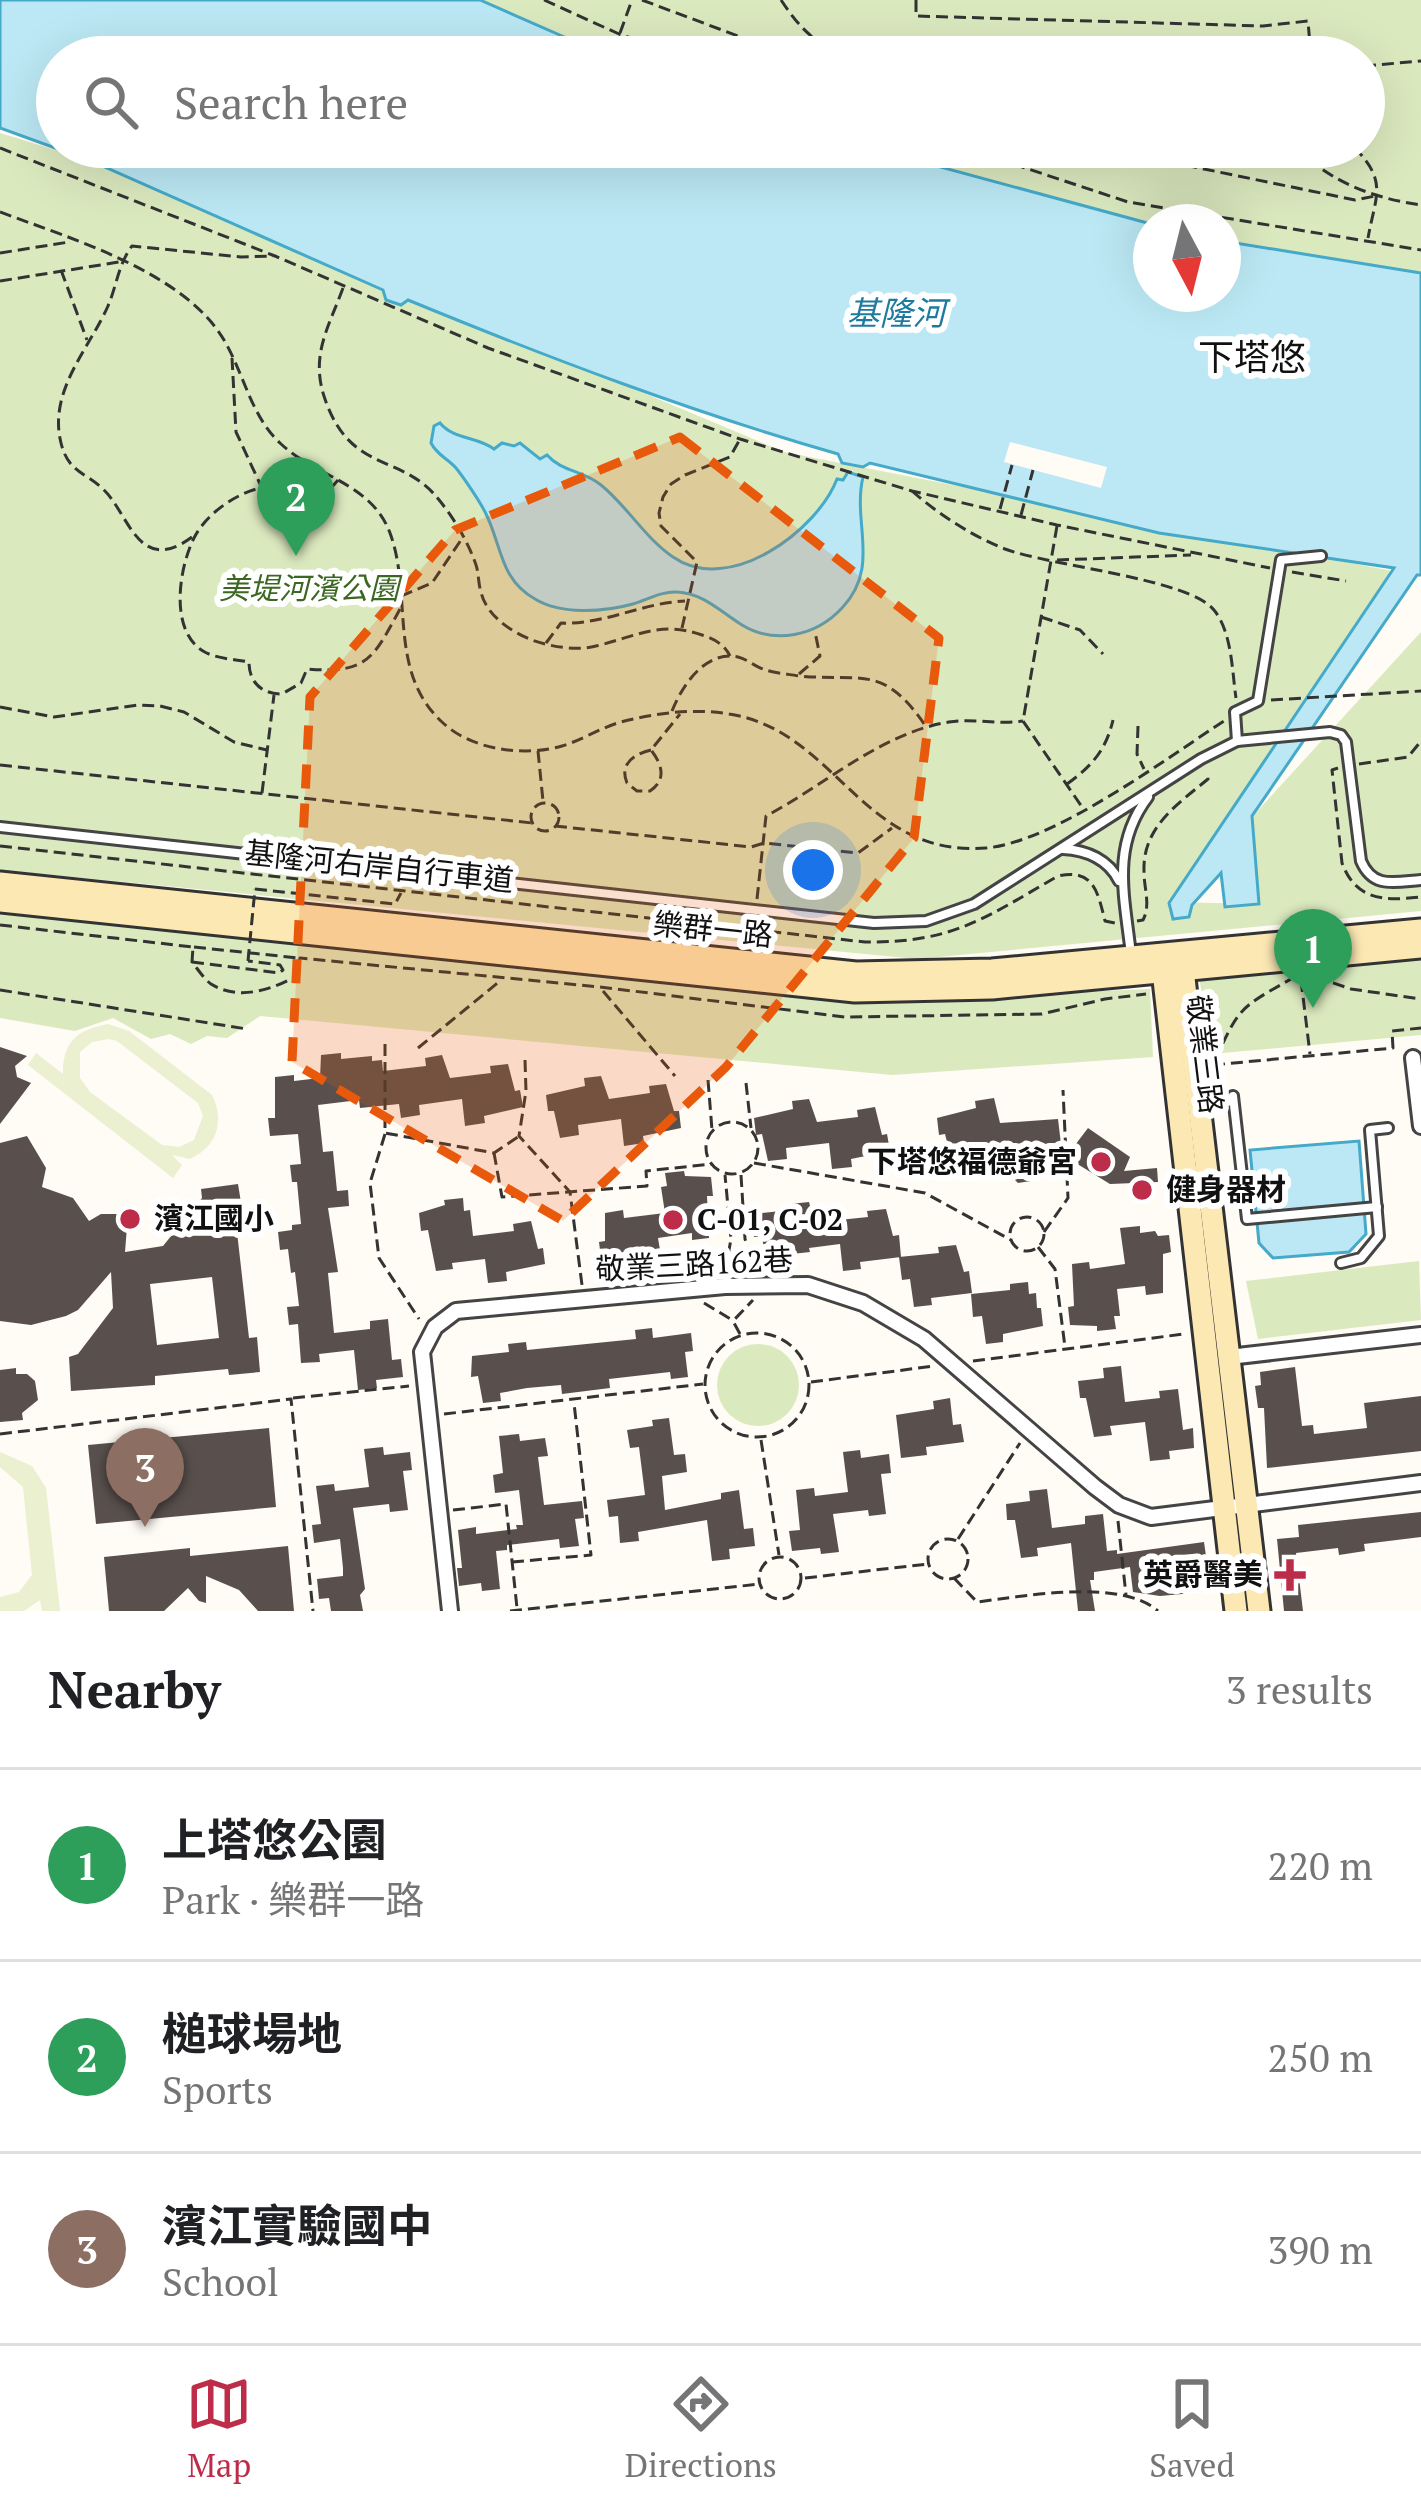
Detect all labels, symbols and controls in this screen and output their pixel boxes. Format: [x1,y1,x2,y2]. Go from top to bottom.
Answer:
search box [36,36,1385,168]
icon: search [78,69,144,135]
text: Search here [174,72,408,132]
north arrow [1133,204,1241,312]
water label: 基隆河 [847,291,952,334]
district label: 下塔悠 [1198,333,1306,380]
pin: 2 [257,457,335,556]
park label: 美堤河濱公園 [219,568,403,608]
street label: 基隆河右岸自行車道 [243,832,515,900]
your location [783,840,843,900]
street label: 樂群一路 [651,903,775,955]
pin: 1 [1274,909,1352,1008]
street label: 敬業三路 [1178,992,1232,1116]
place label: 下塔悠福德爺宮 [867,1141,1077,1181]
marker: 下塔悠福德爺宮 [1088,1149,1114,1175]
place label: 健身器材 [1166,1169,1286,1209]
marker: 健身器材 [1129,1177,1155,1203]
place label: 濱江國小 [154,1198,274,1238]
place label: C-01, C-02 [697,1199,844,1239]
marker: 濱江國小 [117,1206,143,1232]
marker: C-01, C-02 [660,1207,686,1233]
street label: 敬業三路162巷 [594,1239,794,1289]
pin: 3 [106,1428,184,1527]
place label: 英爵醫美 [1143,1554,1263,1594]
marker: 英爵醫美 [1274,1559,1306,1591]
text: Nearby [48,1655,221,1723]
text: 3 results [1226,1663,1373,1715]
text: 上塔悠公園 [162,1809,387,1869]
text: 1 [76,1839,98,1891]
text: 220 m [1268,1839,1373,1891]
text: Park · 樂群一路 [162,1873,424,1925]
text: 槌球場地 [162,2003,342,2063]
text: 2 [76,2031,98,2083]
text: 250 m [1268,2031,1373,2083]
text: Sports [162,2063,273,2115]
text: 濱江實驗國中 [162,2195,432,2255]
text: 3 [76,2223,98,2275]
text: 390 m [1268,2223,1373,2275]
text: School [162,2255,279,2307]
tab: Map [186,2371,252,2486]
tab: Directions [625,2371,777,2486]
tab: Saved [1149,2371,1235,2486]

